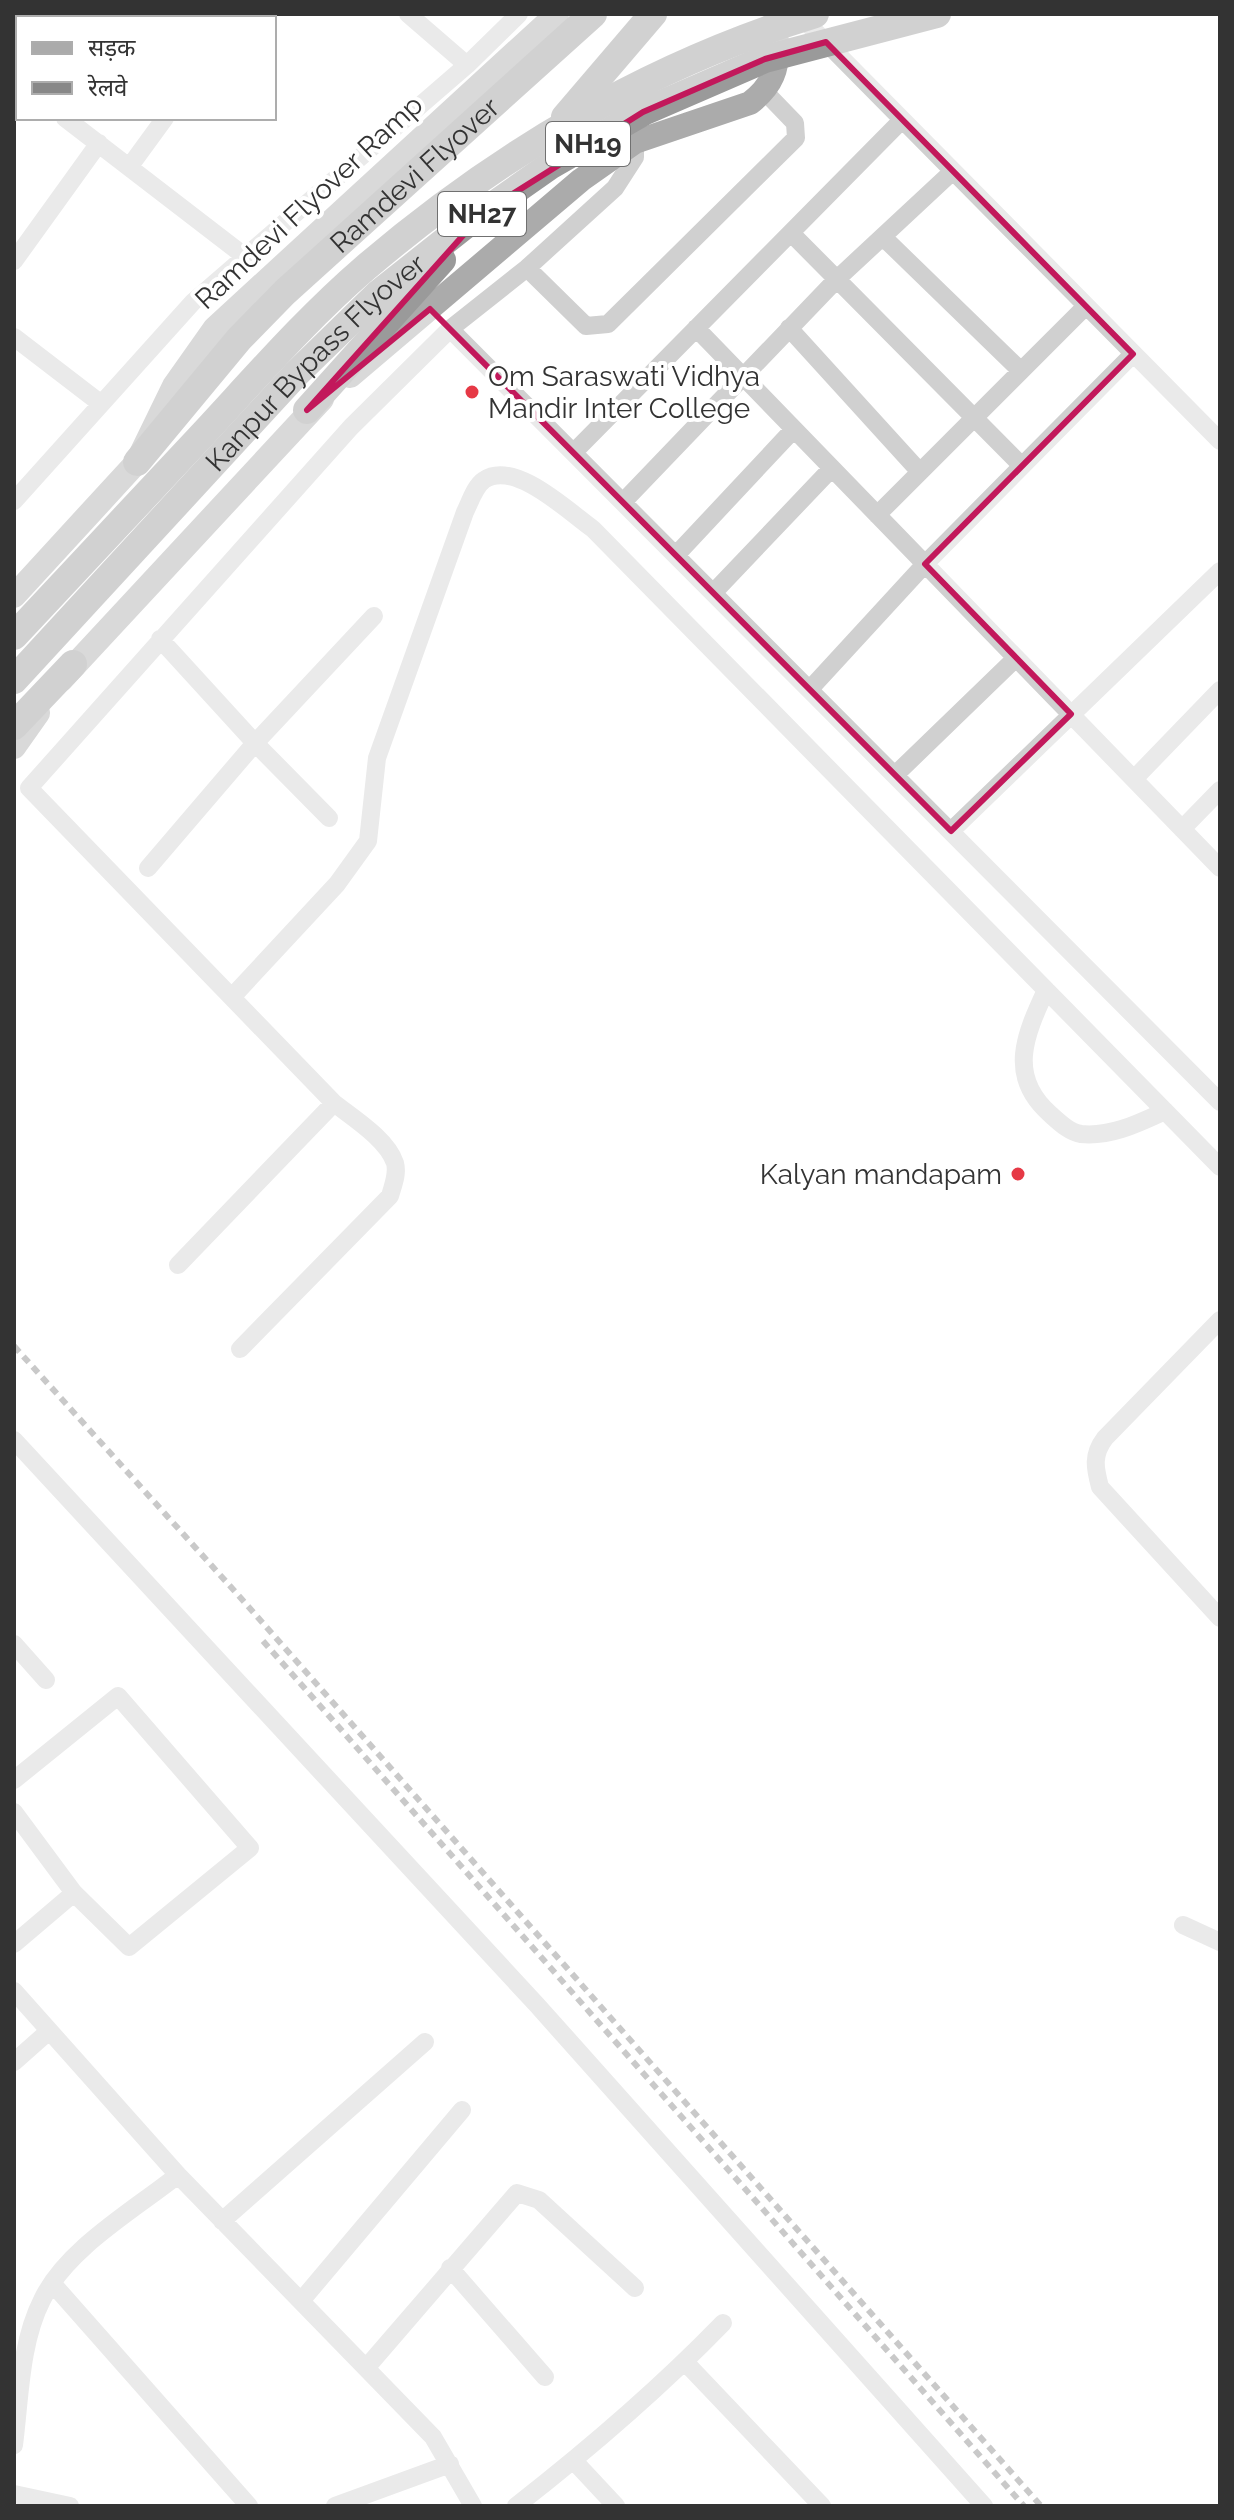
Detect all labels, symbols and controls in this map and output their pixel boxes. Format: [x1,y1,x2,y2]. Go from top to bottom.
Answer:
legend [16,16,276,120]
text: सड़क [88,33,136,62]
text: रेलवे [87,73,128,102]
street label: Ramdevi Flyover Ramp [189,88,429,316]
street label: Ramdevi Flyover [323,90,506,260]
road number: NH19 [546,122,630,166]
road number: NH27 [438,192,526,236]
street label: Kanpur Bypass Flyover [199,247,432,478]
place label: Om Saraswati Vidhya Mandir Inter College [488,360,760,425]
marker: Om Saraswati Vidhya Mandir Inter College [463,383,481,401]
place label: Kalyan mandapam [760,1158,1002,1191]
marker: Kalyan mandapam [1009,1165,1027,1183]

